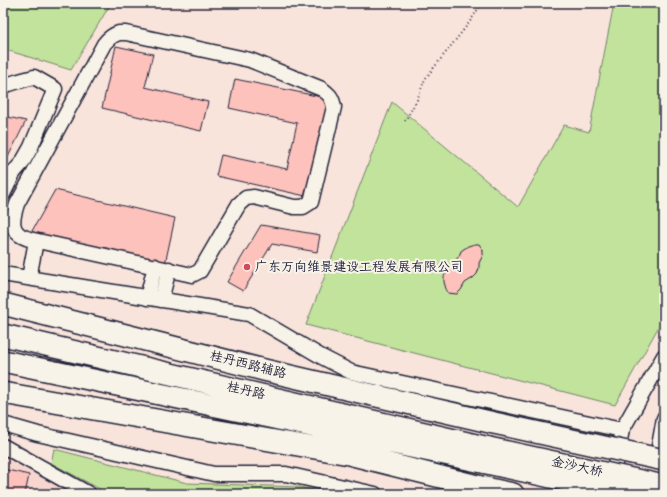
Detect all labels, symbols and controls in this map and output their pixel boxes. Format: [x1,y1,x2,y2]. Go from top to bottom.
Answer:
place label: 广东万向维景建设工程发展有限公司 [255,259,463,276]
marker: 广东万向维景建设工程发展有限公司 [242,262,252,272]
street label: 桂丹西路辅路 [208,347,288,383]
street label: 桂丹路 [225,378,267,404]
street label: 金沙大桥 [550,453,604,481]

